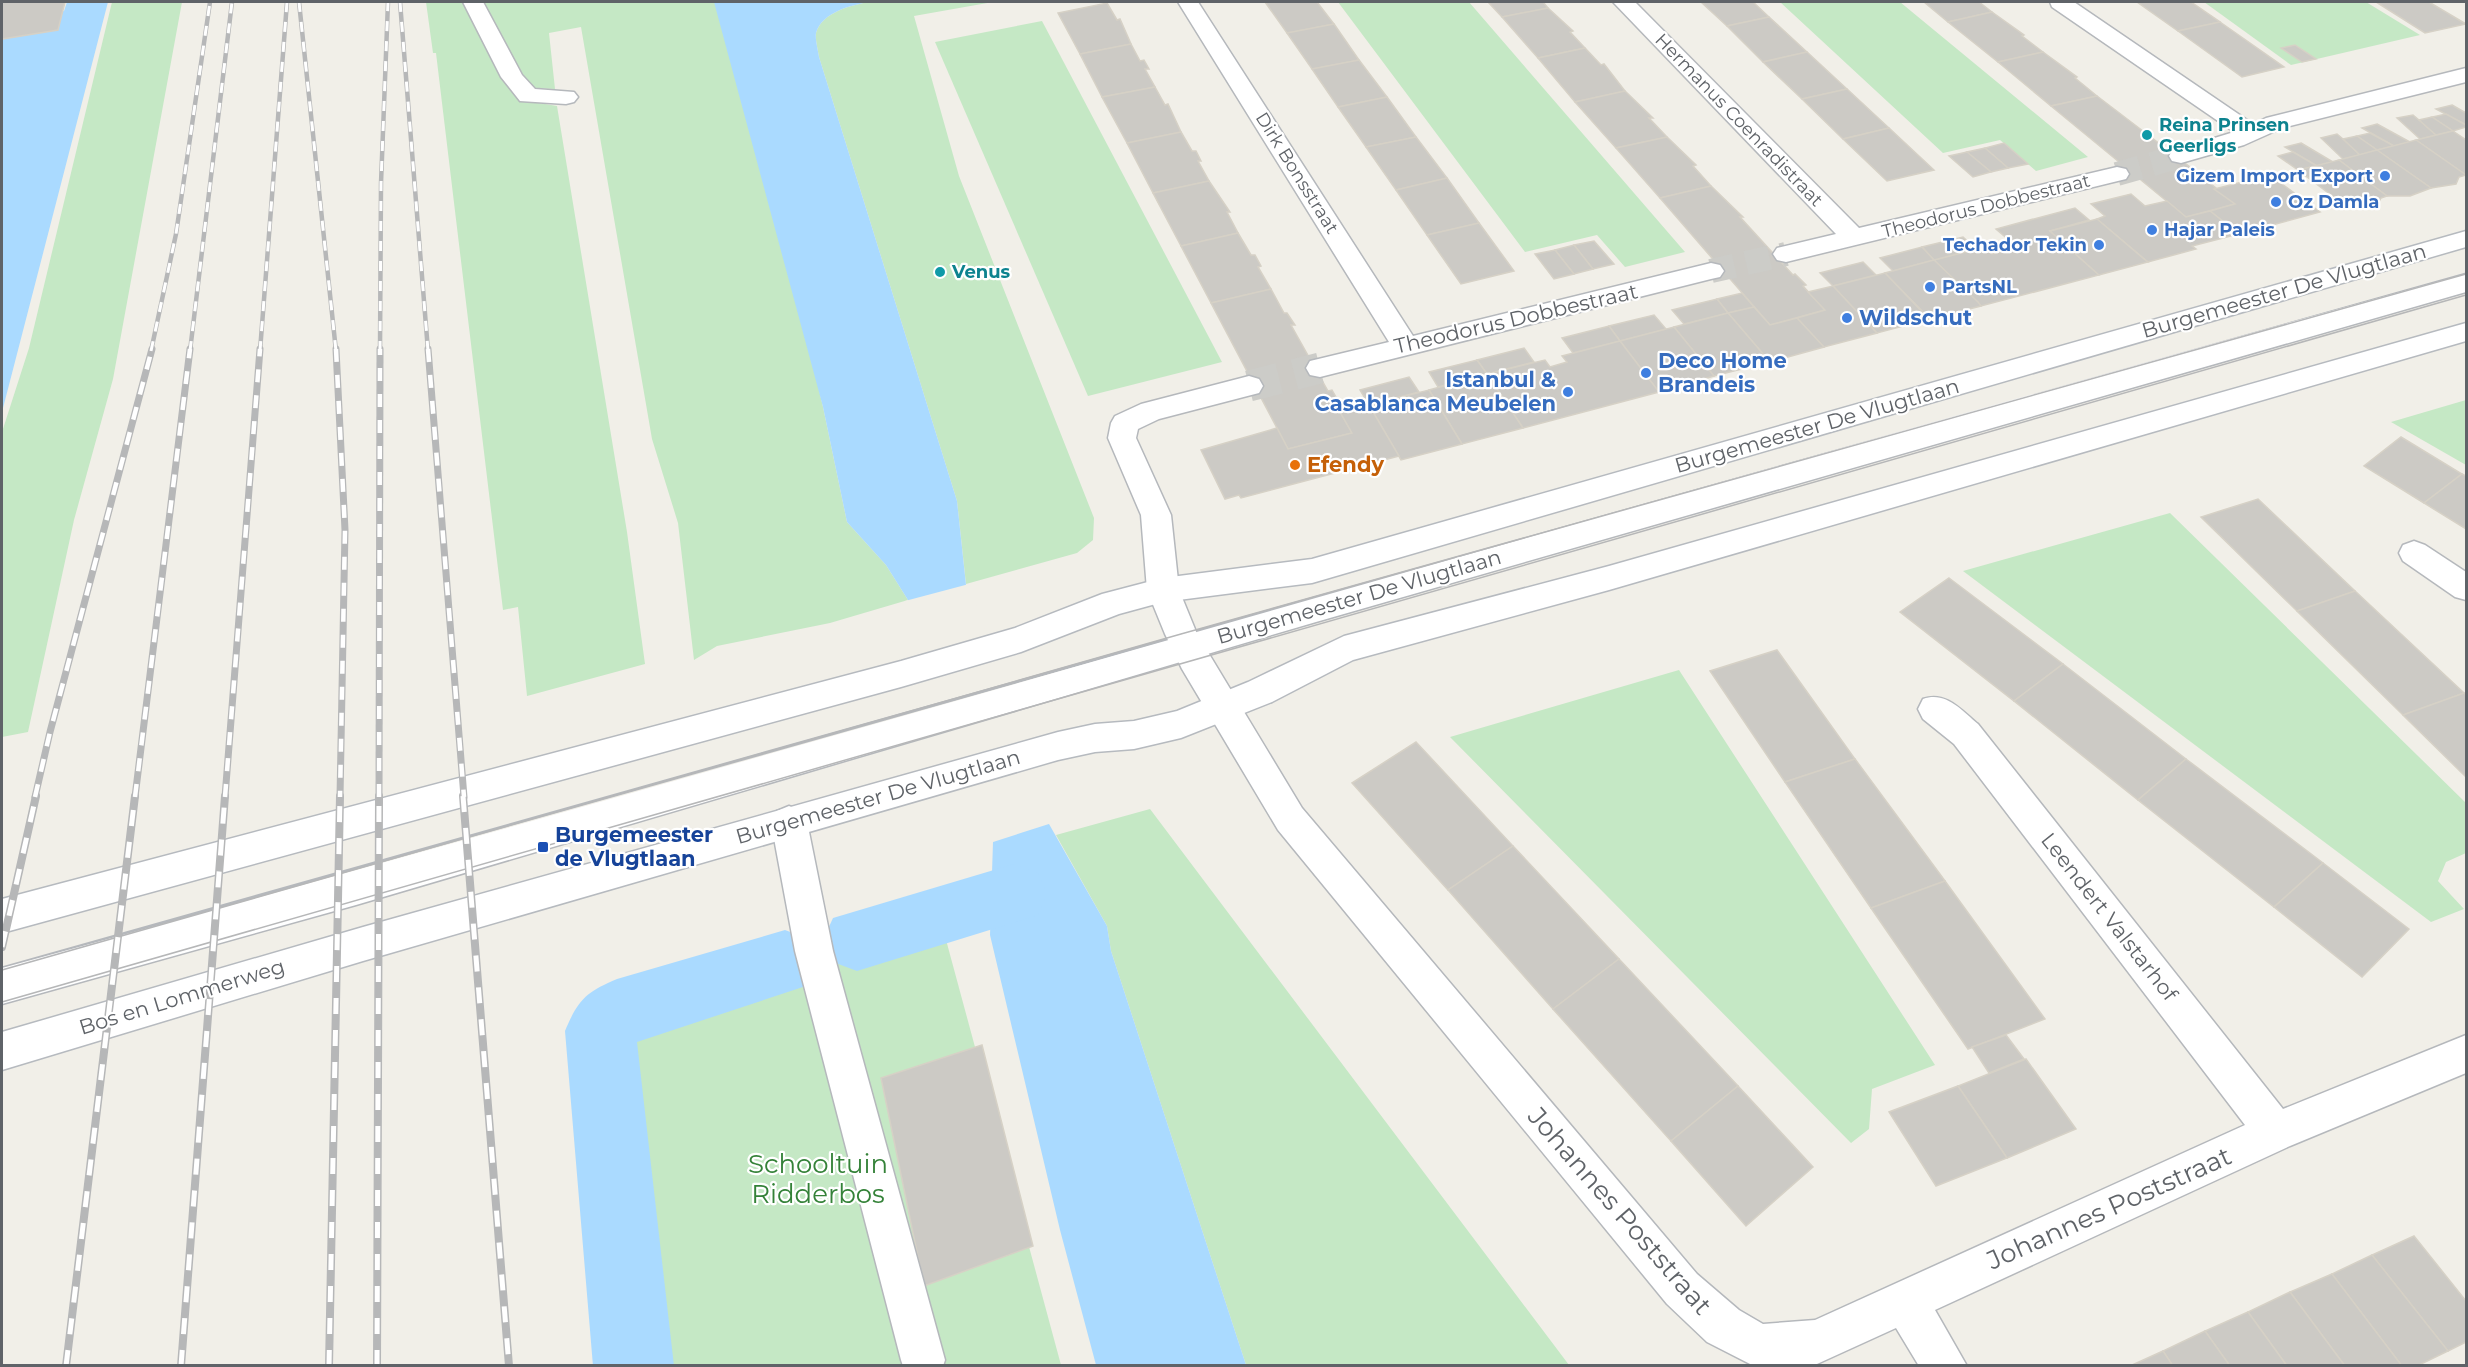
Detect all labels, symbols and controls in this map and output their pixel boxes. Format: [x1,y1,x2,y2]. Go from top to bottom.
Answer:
street label: Hermanus Coenradistraat [1650,29,1828,211]
street label: Dirk Bonsstraat [1251,108,1343,238]
place label: Reina Prinsen Geerligs [2159,114,2290,157]
marker: Reina Prinsen Geerligs [2140,128,2154,142]
place label: Gizem Import Export [2176,165,2373,187]
street label: Theodorus Dobbestraat [1880,169,2092,243]
marker: Gizem Import Export [2378,169,2392,183]
place label: Oz Damla [2288,191,2379,213]
marker: Oz Damla [2269,195,2283,209]
place label: Hajar Paleis [2164,219,2275,241]
marker: Hajar Paleis [2145,223,2159,237]
place label: Techador Tekin [1943,234,2087,256]
marker: Techador Tekin [2092,238,2106,252]
street label: Burgemeester De Vlugtlaan [2139,238,2429,343]
place label: Venus [951,261,1011,283]
marker: Venus [933,265,947,279]
place label: PartsNL [1942,276,2017,298]
street label: Theodorus Dobbestraat [1392,278,1640,359]
marker: PartsNL [1923,280,1937,294]
place label: Wildschut [1859,305,1972,330]
marker: Wildschut [1840,311,1854,325]
place label: Deco Home Brandeis [1658,348,1787,397]
marker: Deco Home Brandeis [1639,366,1653,380]
place label: Istanbul & Casablanca Meubelen [1315,367,1556,416]
street label: Burgemeester De Vlugtlaan [1672,373,1962,478]
marker: Istanbul & Casablanca Meubelen [1561,385,1575,399]
place label: Efendy [1307,452,1384,477]
marker: Efendy [1288,458,1302,472]
street label: Burgemeester De Vlugtlaan [1214,544,1504,649]
street label: Burgemeester De Vlugtlaan [733,744,1023,849]
place label: Burgemeester de Vlugtlaan [555,822,713,871]
street label: Leendert Valstarhof [2036,828,2183,1006]
marker: Burgemeester de Vlugtlaan [536,840,550,854]
street label: Bos en Lommerweg [76,953,288,1040]
street label: Johannes Poststraat [1521,1100,1719,1321]
street label: Johannes Poststraat [1981,1140,2236,1277]
park label: Schooltuin Ridderbos [748,1148,888,1210]

